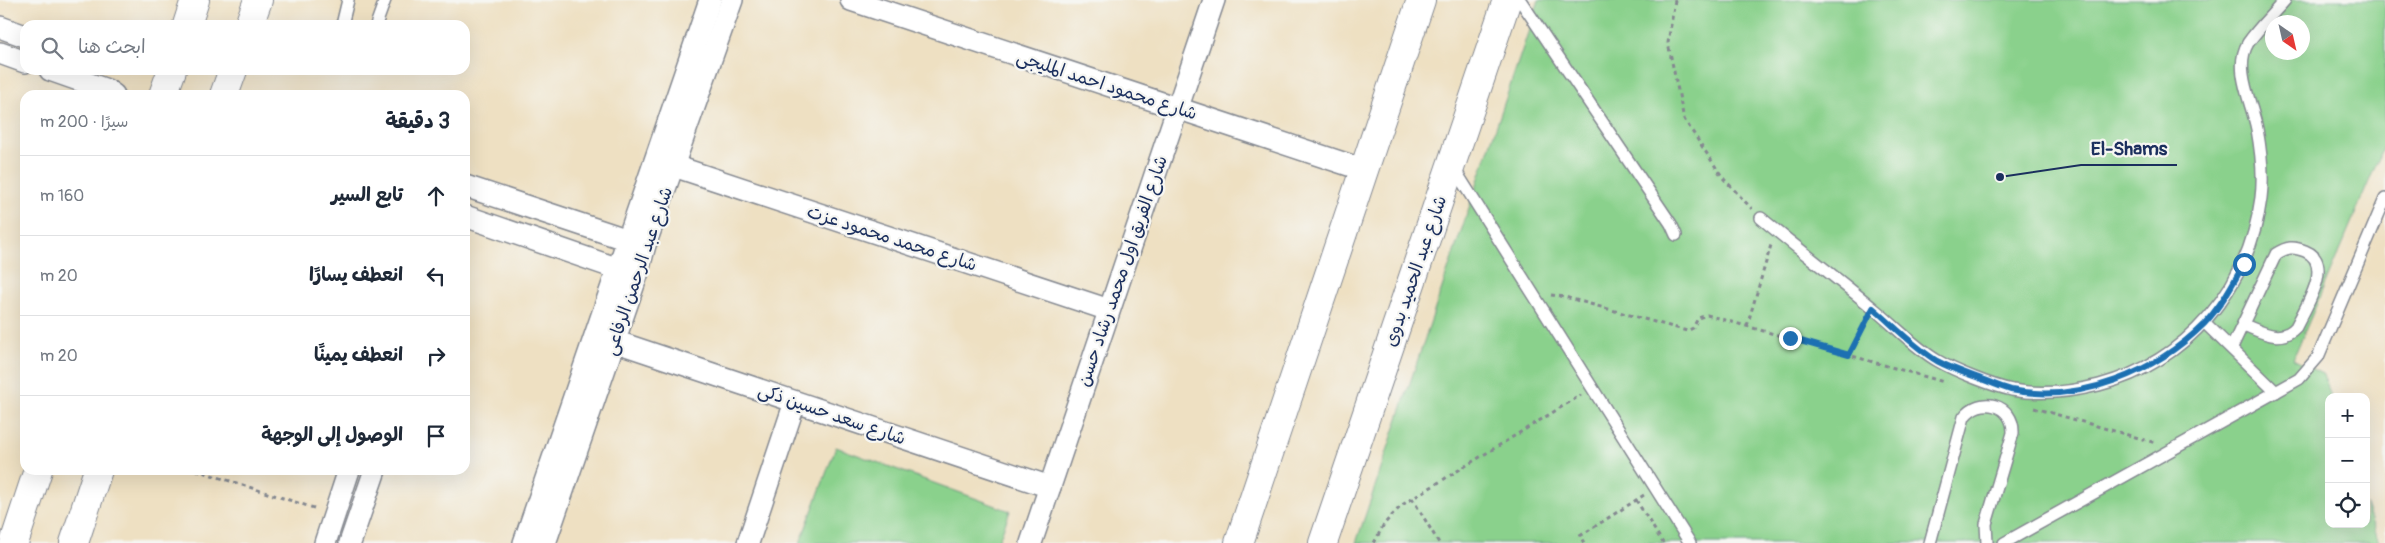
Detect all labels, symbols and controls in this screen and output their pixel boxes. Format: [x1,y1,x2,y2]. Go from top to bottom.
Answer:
north arrow [2265,15,2310,60]
search box [20,20,470,75]
icon: search [38,34,66,62]
text: ابحث هنا [78,35,146,59]
street label: شارع محمود احمد المليجى [1014,45,1200,126]
text: 3 دقيقة [385,108,450,135]
text: سيرًا · 200 m [40,112,128,132]
callout: El-Shams [2081,131,2177,165]
text: El-Shams [2091,137,2168,161]
street label: شارع الفريق اول محمد رشاد حسن [1072,153,1173,390]
icon: ahead [422,182,450,210]
text: تابع السير [331,183,403,207]
street label: شارع عبد الرحمن الرفاعى [599,184,678,359]
text: 160 m [40,186,84,206]
street label: شارع عبد الحميد بدوى [1379,193,1452,350]
street label: شارع محمد محمود عزت [804,200,980,277]
route start [2233,253,2256,276]
icon: left [422,262,450,290]
text: انعطف يسارًا [309,263,403,287]
text: 20 m [40,266,78,286]
route end [1779,327,1802,350]
icon: right [422,342,450,370]
text: انعطف يمينًا [314,343,403,367]
text: 20 m [40,346,78,366]
street label: شارع سعد حسين ذكى [755,378,909,451]
map controls [2325,393,2370,528]
button: + [2325,393,2370,438]
icon: arrive [422,422,450,450]
text: الوصول إلى الوجهة [261,423,403,447]
button: − [2325,438,2370,483]
button: locate [2325,483,2370,528]

